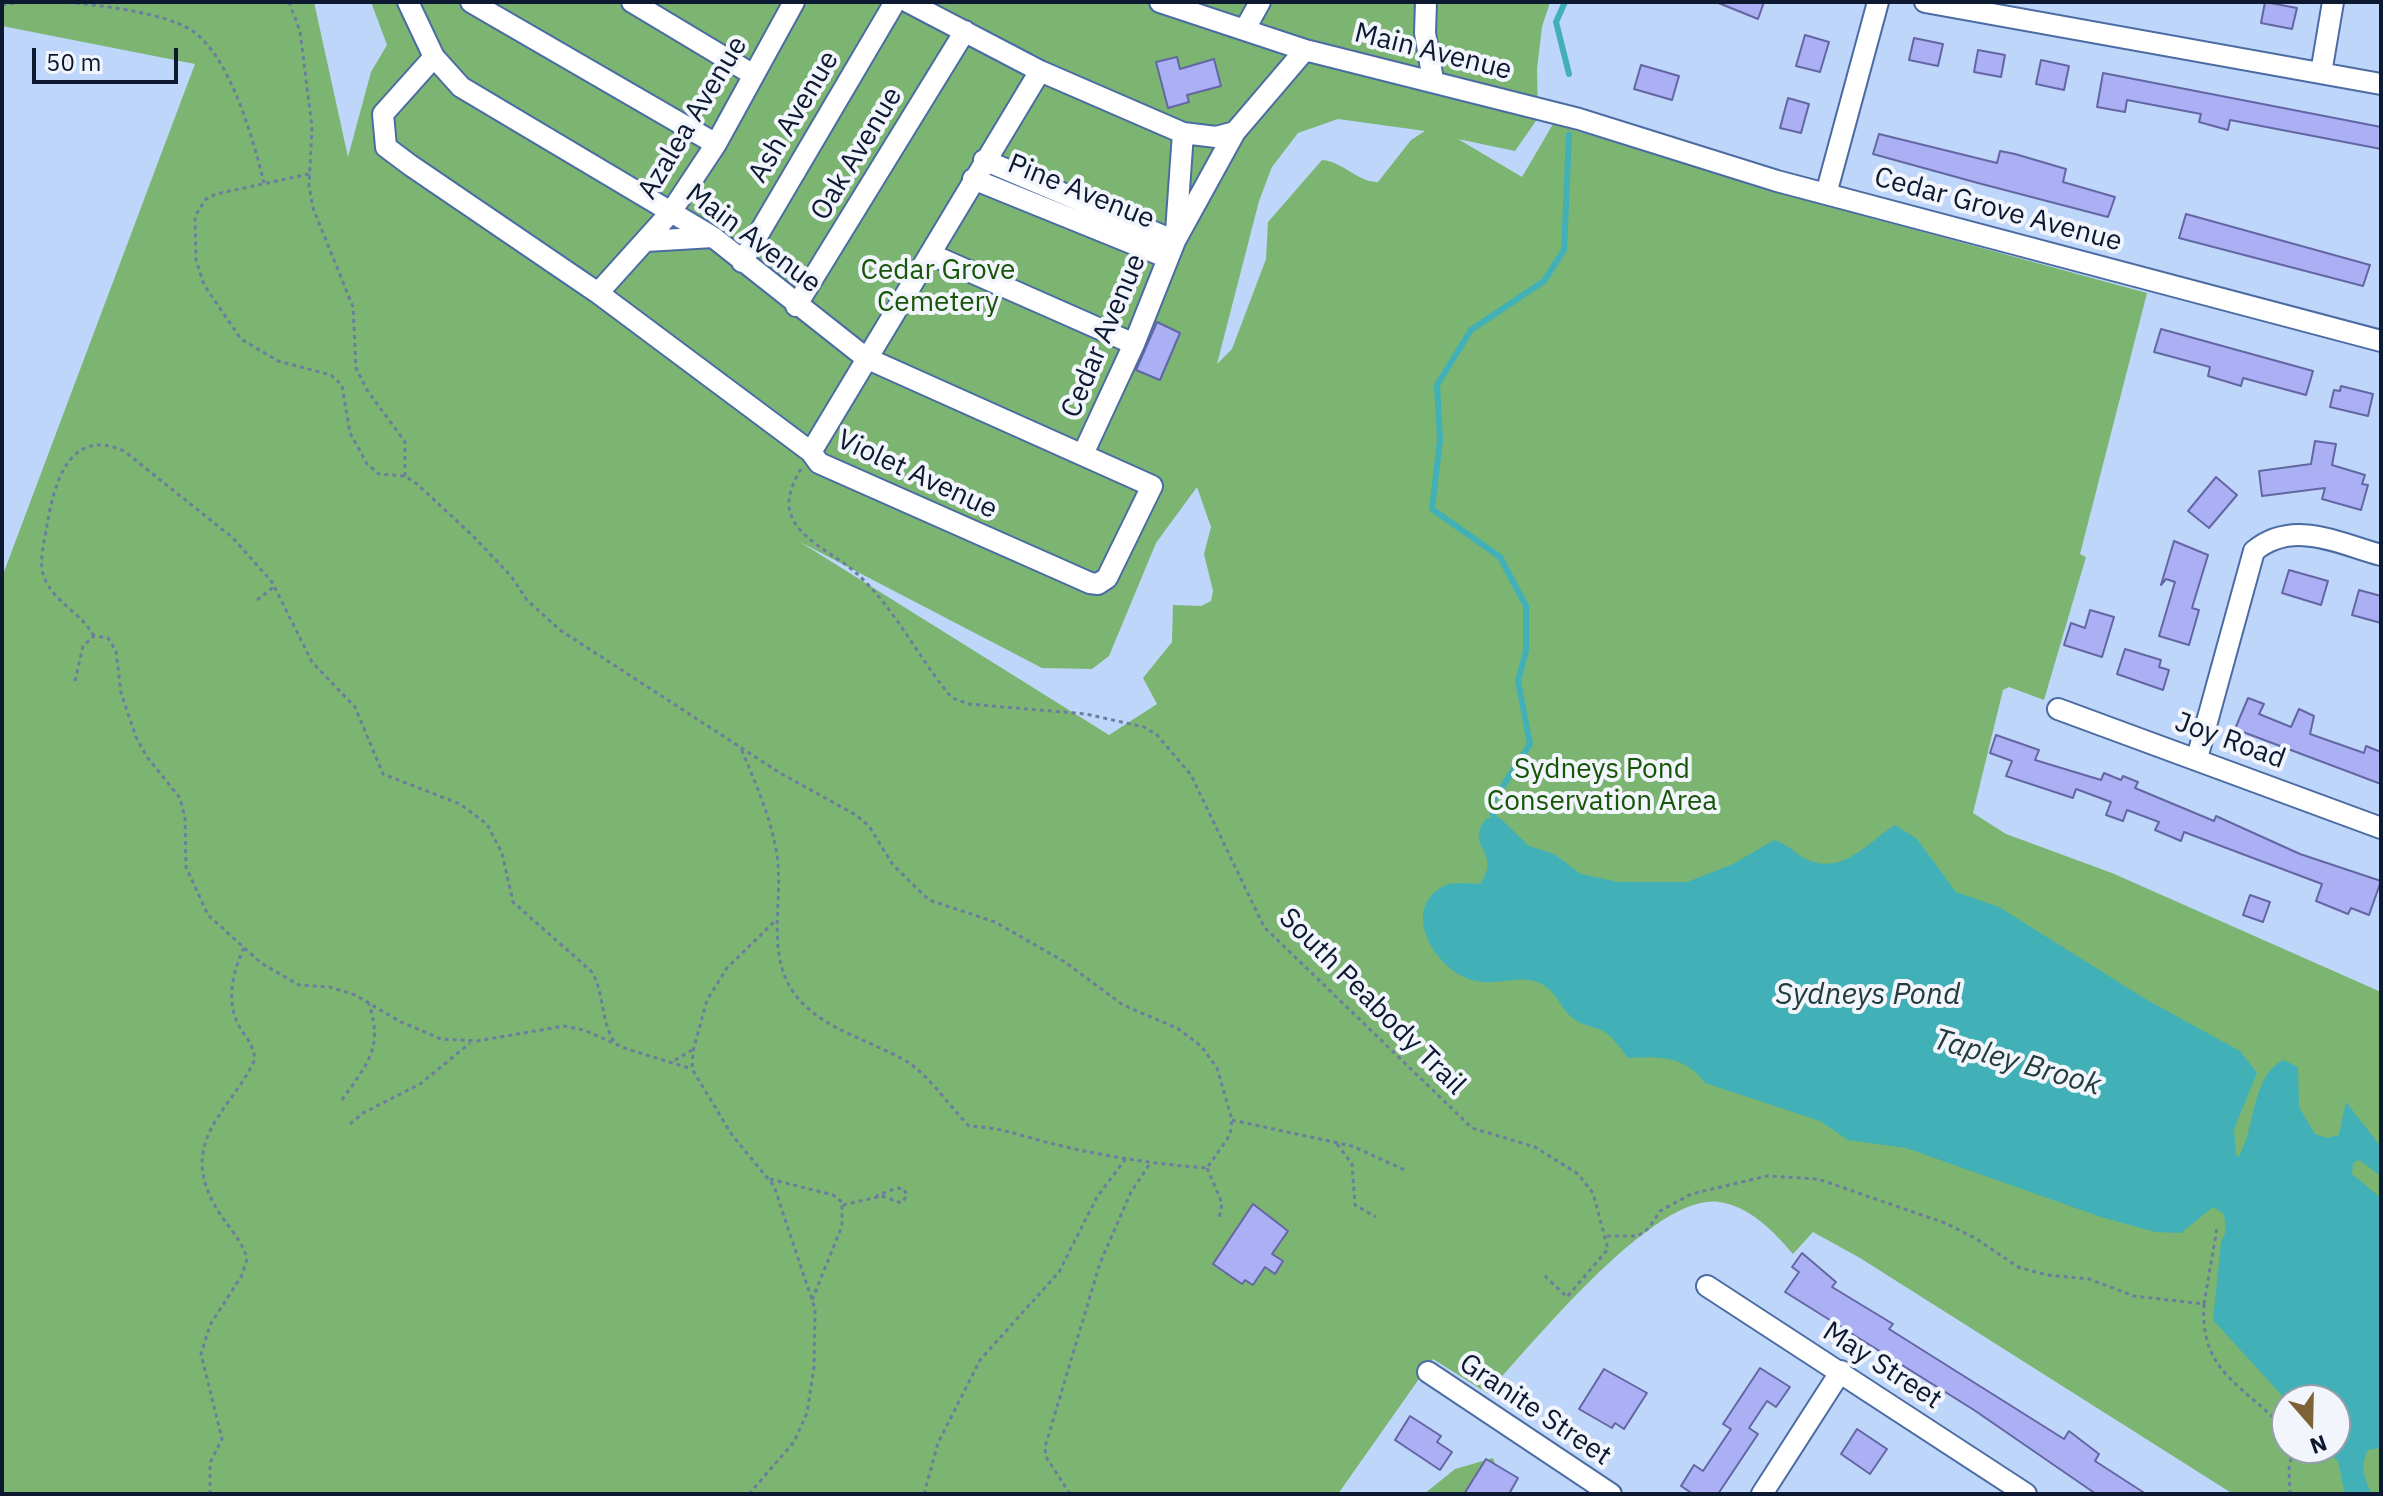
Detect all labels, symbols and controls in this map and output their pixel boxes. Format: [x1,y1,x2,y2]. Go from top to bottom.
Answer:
street label: Main Avenue [1351,16,1515,88]
street label: Azalea Avenue [631,30,755,206]
scale bar [36,32,182,82]
street label: Ash Avenue [742,45,846,189]
text: 50 m [46,46,101,78]
street label: Oak Avenue [804,81,910,227]
street label: Pine Avenue [1003,147,1159,237]
street label: Cedar Grove Avenue [1871,161,2125,259]
street label: Main Avenue [679,177,827,301]
street label: Cedar Avenue [1054,249,1154,423]
park label: Cedar Grove Cemetery [861,254,1015,320]
street label: Violet Avenue [832,423,1002,527]
street label: Joy Road [2170,706,2290,776]
park label: Sydneys Pond Conservation Area [1487,753,1717,819]
street label: South Peabody Trail [1272,902,1472,1102]
water label: Sydneys Pond [1775,977,1961,1013]
water label: Tapley Brook [1929,1022,2105,1104]
street label: May Street [1816,1315,1948,1417]
street label: Granite Street [1453,1347,1617,1473]
north arrow [2271,1384,2351,1464]
text: N [2306,1429,2331,1461]

